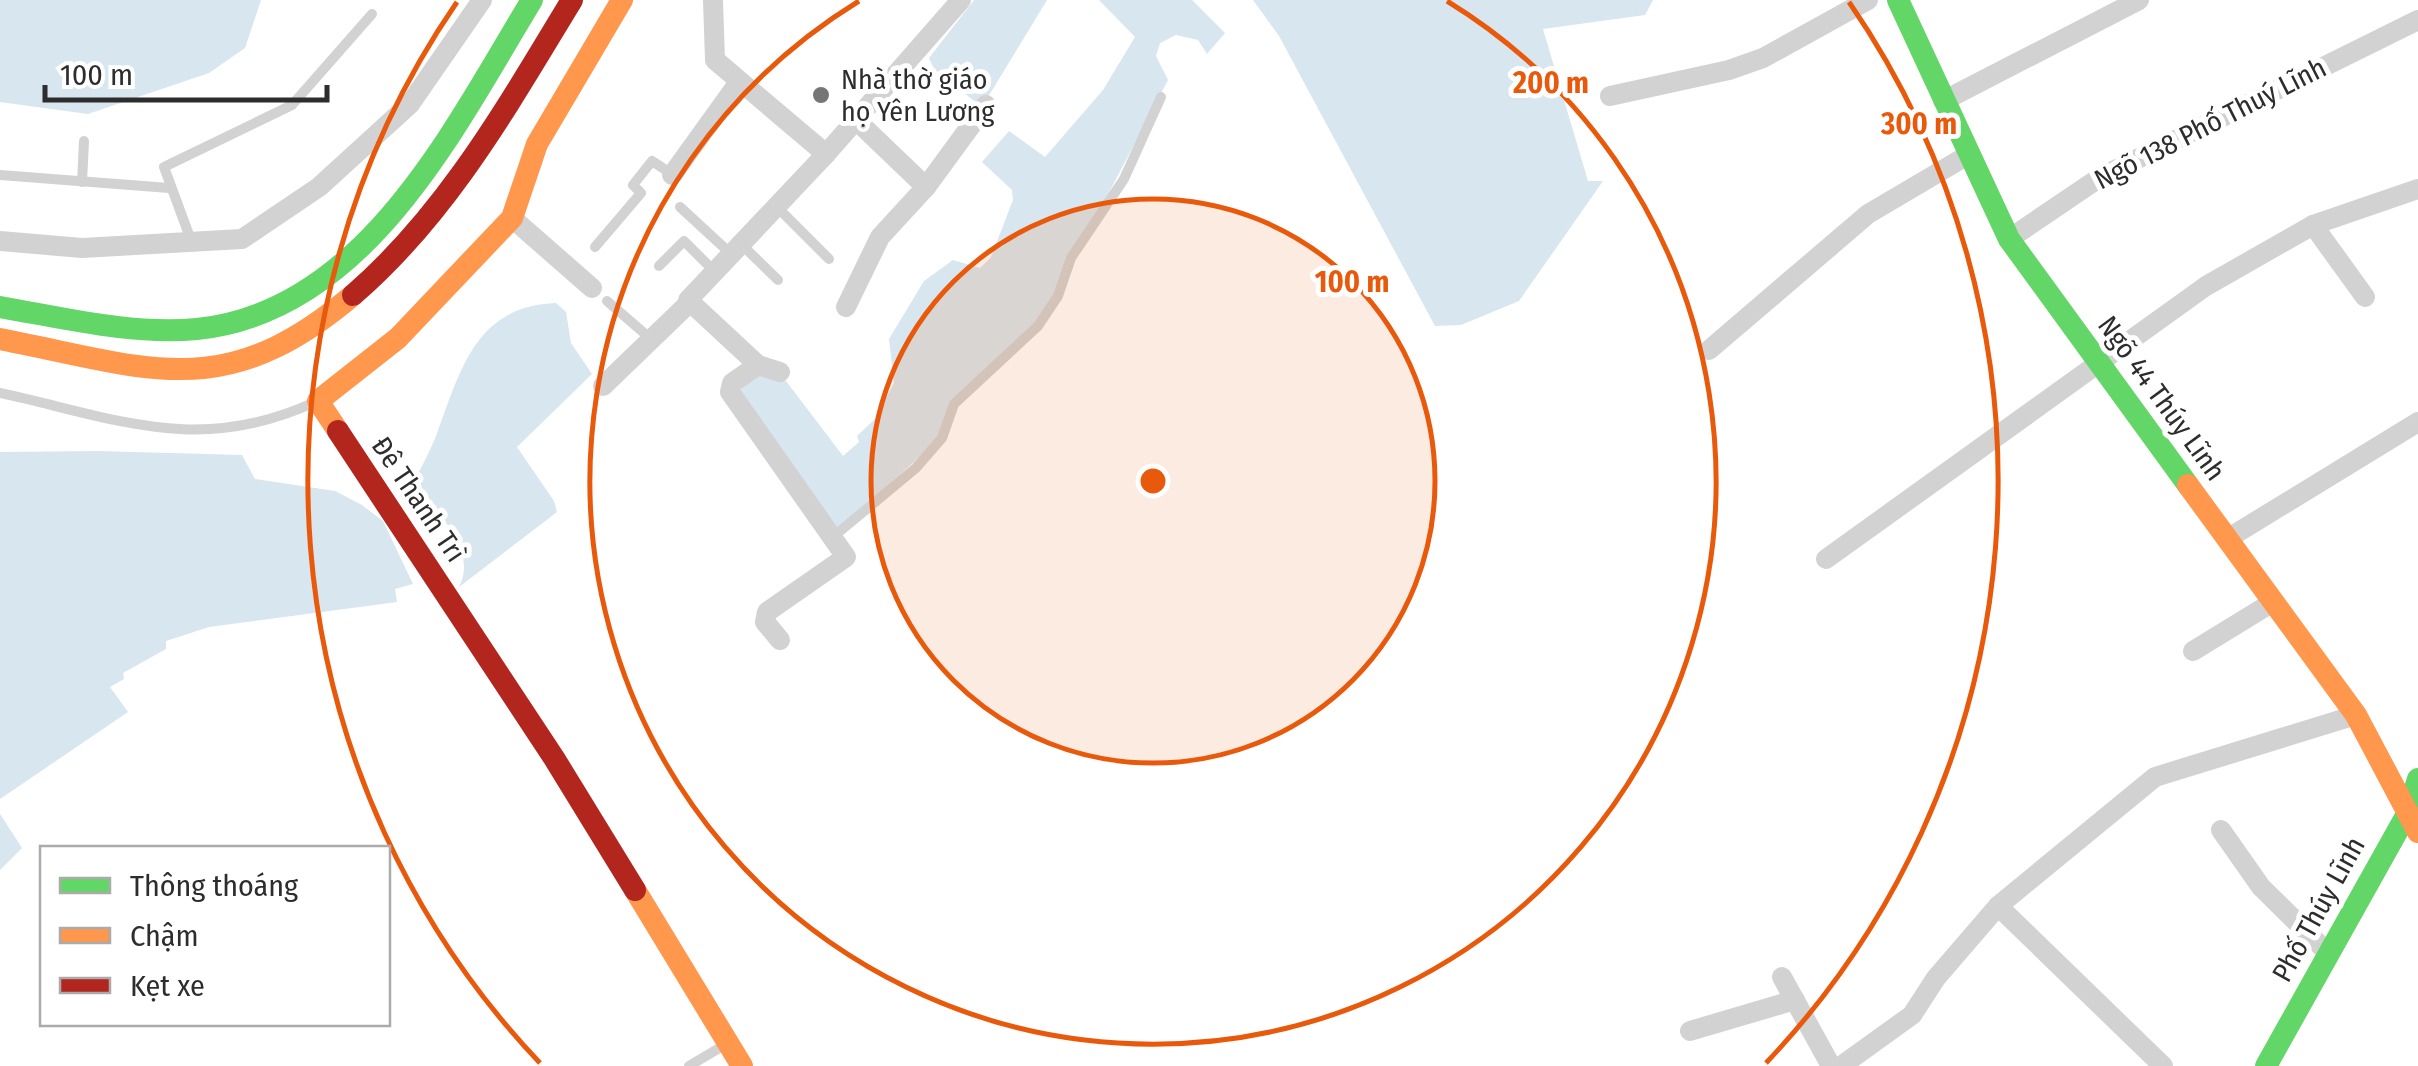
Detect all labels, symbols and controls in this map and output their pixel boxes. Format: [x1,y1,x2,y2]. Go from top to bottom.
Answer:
scale bar [45,40,328,102]
street label: Ngõ 138 Phố Thuý Lĩnh [2089,51,2332,196]
text: 100 m [60,57,133,93]
place label: Nhà thờ giáo họ Yên Lương [841,63,995,128]
text: 200 m [1512,65,1589,101]
marker: Nhà thờ giáo họ Yên Lương [810,84,832,106]
text: 300 m [1880,106,1957,142]
text: 100 m [1315,264,1389,300]
street label: Ngõ 44 Thúy Lĩnh [2091,310,2232,487]
street label: Đê Thanh Trì [365,431,472,568]
centre of rings [1135,463,1171,499]
street label: Phố Thúy Lĩnh [2265,831,2372,987]
legend [40,846,390,1026]
text: Thông thoáng [130,868,299,904]
text: Chậm [130,918,199,954]
text: Kẹt xe [130,968,205,1004]

